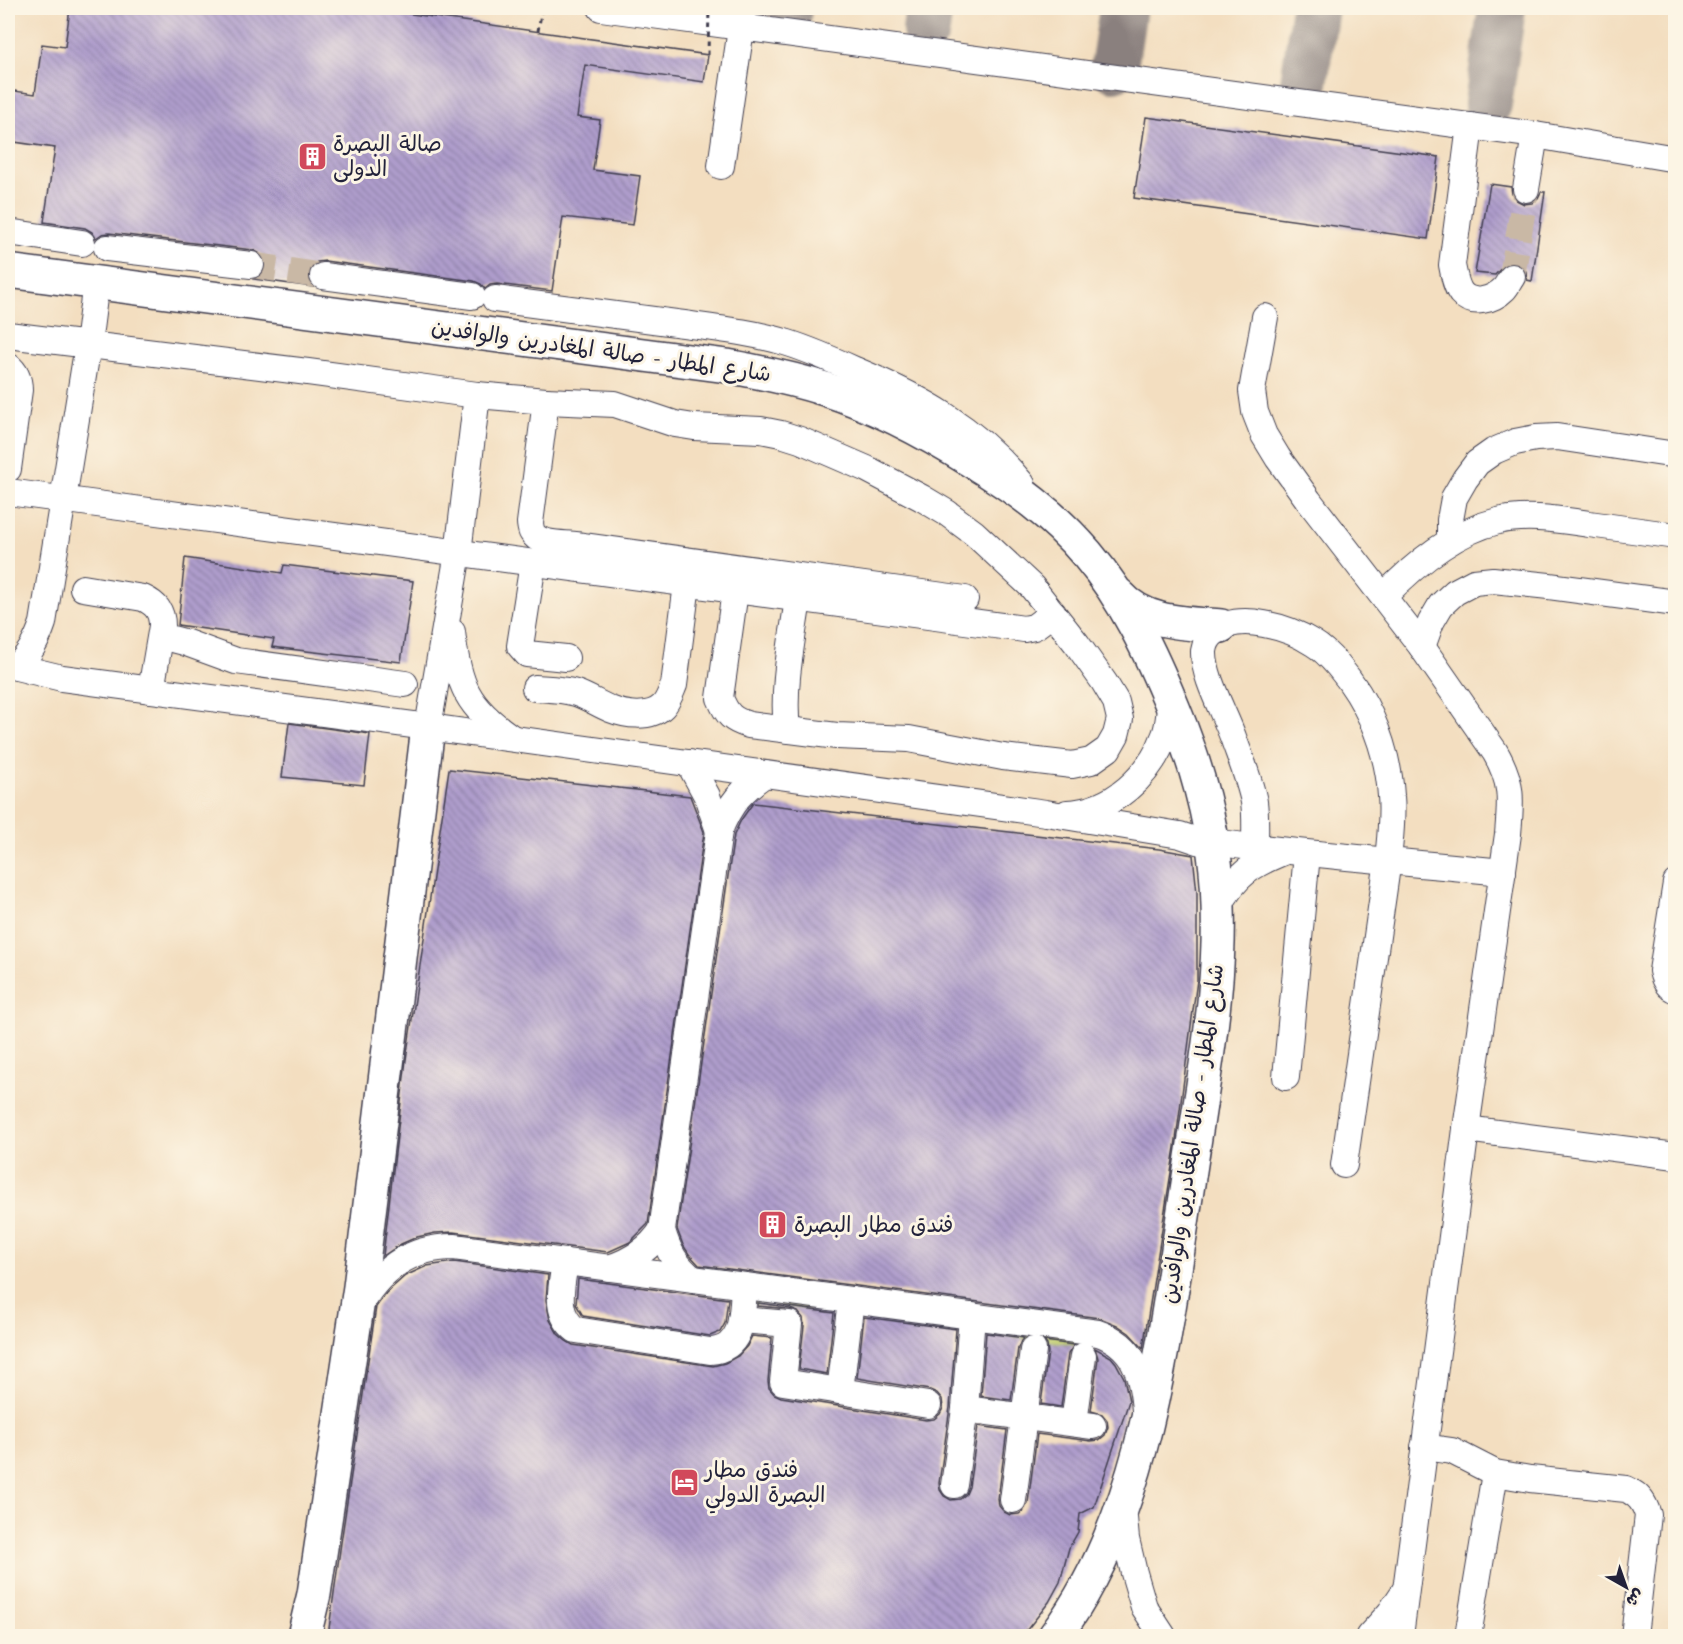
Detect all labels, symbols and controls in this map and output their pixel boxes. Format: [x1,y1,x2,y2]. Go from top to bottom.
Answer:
place label: صالة البصرة الدولى [333,129,442,185]
building icon: صالة البصرة الدولى [296,141,328,173]
street label: شارع المطار - صالة المغادرين والوافدين [429,312,773,390]
street label: شارع المطار - صالة المغادرين والوافدين [1154,962,1232,1306]
building icon: فندق مطار البصرة [757,1209,789,1241]
place label: فندق مطار البصرة [794,1210,953,1241]
place label: فندق مطار البصرة الدولي [703,1455,826,1514]
hotel icon: فندق مطار البصرة الدولي [668,1467,700,1499]
north arrow [1596,1557,1656,1617]
text: ش [1621,1584,1649,1612]

